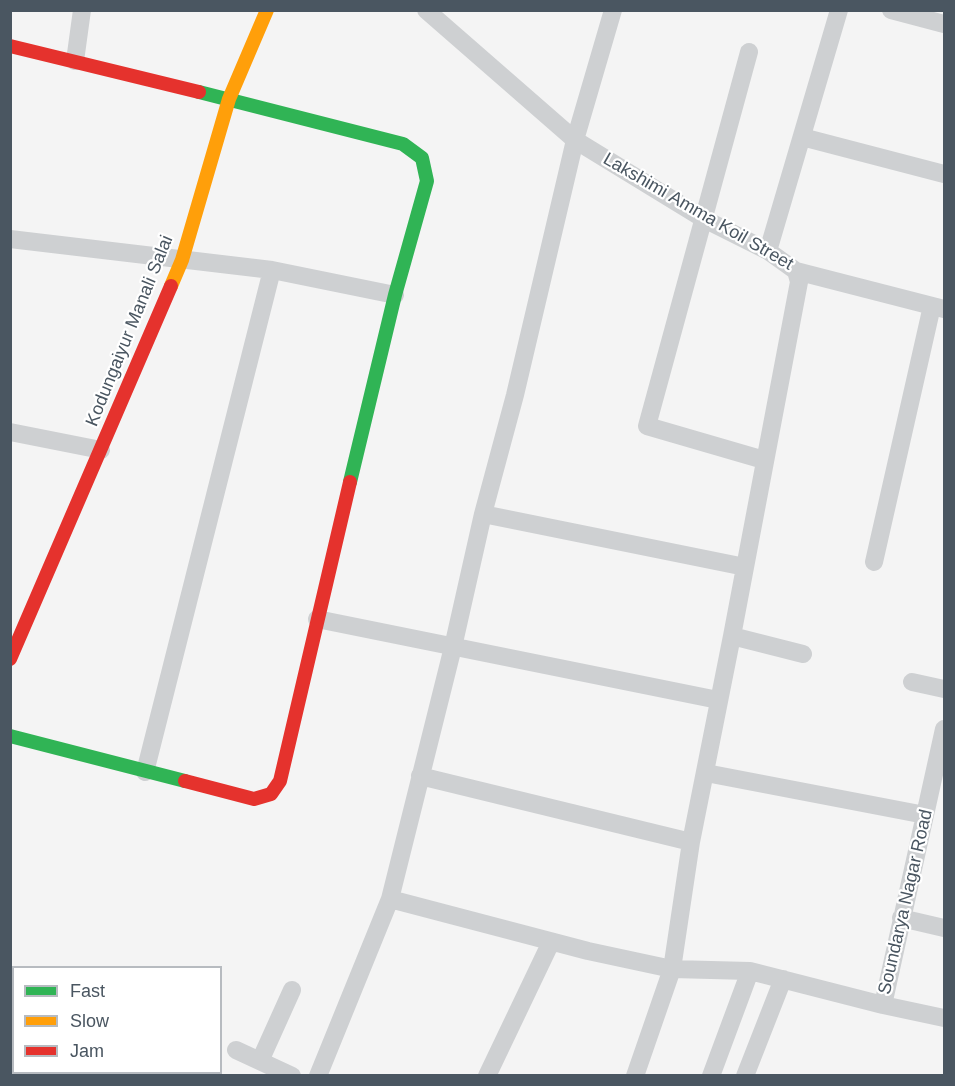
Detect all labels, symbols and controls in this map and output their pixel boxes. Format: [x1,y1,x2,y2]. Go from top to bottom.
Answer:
street label: Lakshimi Amma Koil Street [599,149,797,275]
street label: Kodungaiyur Manali Salai [82,232,178,430]
street label: Soundarya Nagar Road [874,807,938,997]
legend [12,966,222,1074]
text: Fast [70,981,105,1001]
text: Slow [70,1011,109,1031]
text: Jam [70,1041,104,1061]

